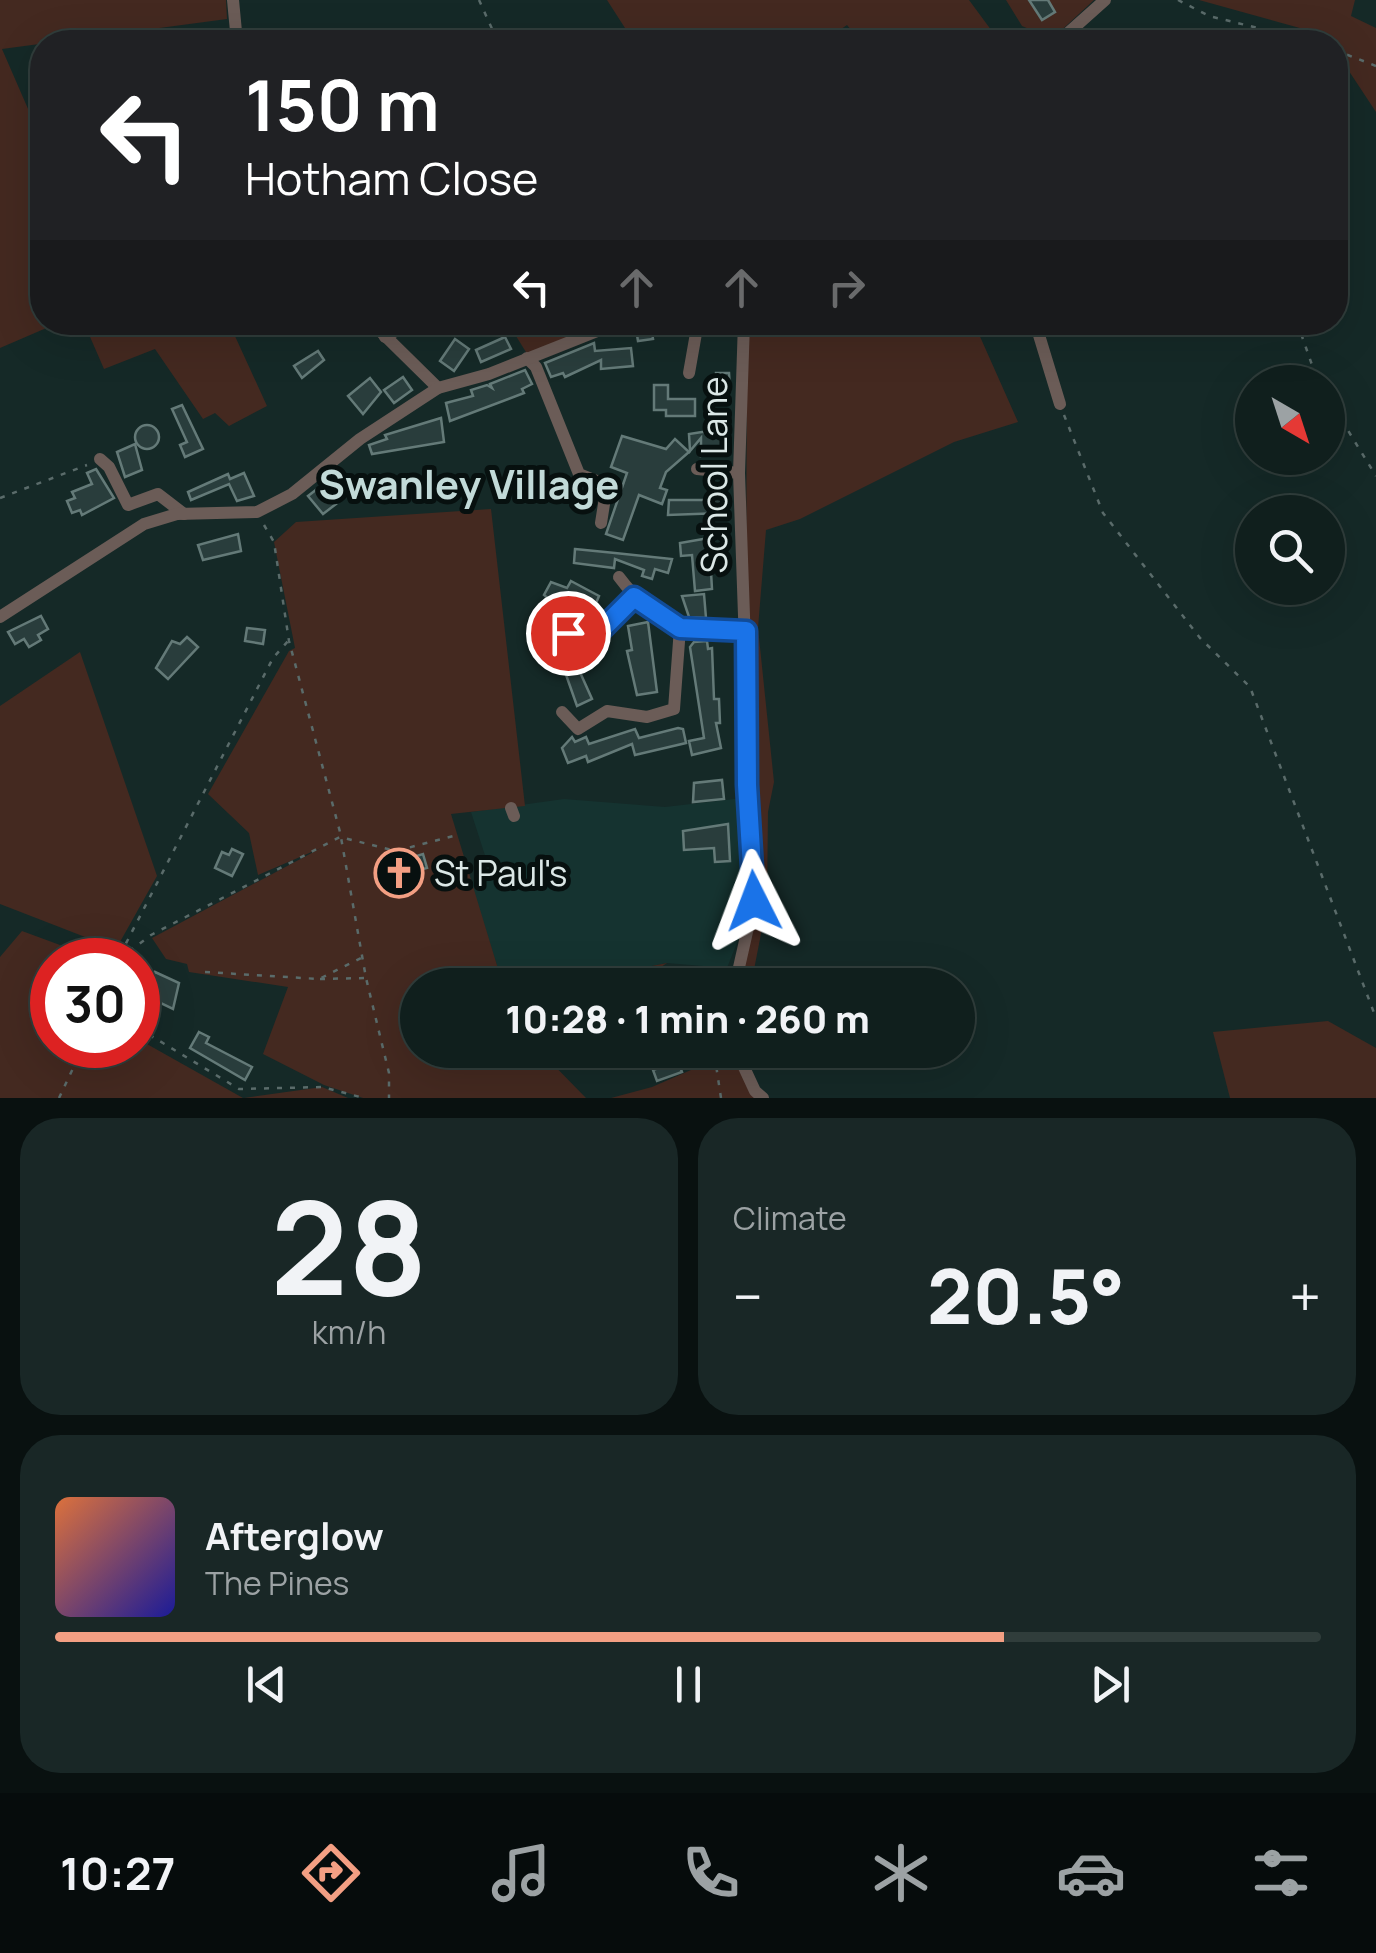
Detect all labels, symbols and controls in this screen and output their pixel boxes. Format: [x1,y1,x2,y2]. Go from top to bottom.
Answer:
text: 150 m [245,56,440,152]
icon: left [80,70,210,200]
text: Hotham Close [245,147,538,209]
icon: left [504,260,559,315]
icon: ahead [609,260,664,315]
icon: ahead [714,260,769,315]
icon: right [819,260,874,315]
north arrow [1235,365,1345,475]
map controls [1235,365,1345,605]
street label: School Lane [690,377,738,573]
district label: Swanley Village [319,456,619,511]
button: search [1235,495,1345,605]
pin [526,591,611,676]
icon: arrive [541,606,596,661]
church icon: St Paul's [373,847,425,899]
place label: St Paul's [434,849,567,897]
position arrow [702,849,806,953]
speed limit sign: 30 [30,938,160,1068]
text: 10:28 · 1 min · 260 m [505,992,870,1044]
text: 28 [270,1156,428,1334]
text: Climate [733,1196,847,1240]
text: 20.5° [927,1244,1125,1347]
text: − [733,1258,763,1334]
text: + [1289,1258,1321,1334]
text: km/h [312,1310,386,1354]
text: Afterglow [205,1509,384,1561]
text: The Pines [205,1561,349,1605]
icon: previous [239,1657,294,1712]
icon: pause [661,1657,716,1712]
icon: next [1083,1657,1138,1712]
icon: directions [296,1838,366,1908]
icon: music [486,1838,556,1908]
icon: phone [676,1838,746,1908]
icon: climate [866,1838,936,1908]
icon: car [1056,1838,1126,1908]
icon: filters [1246,1838,1316,1908]
text: 10:27 [60,1842,176,1904]

